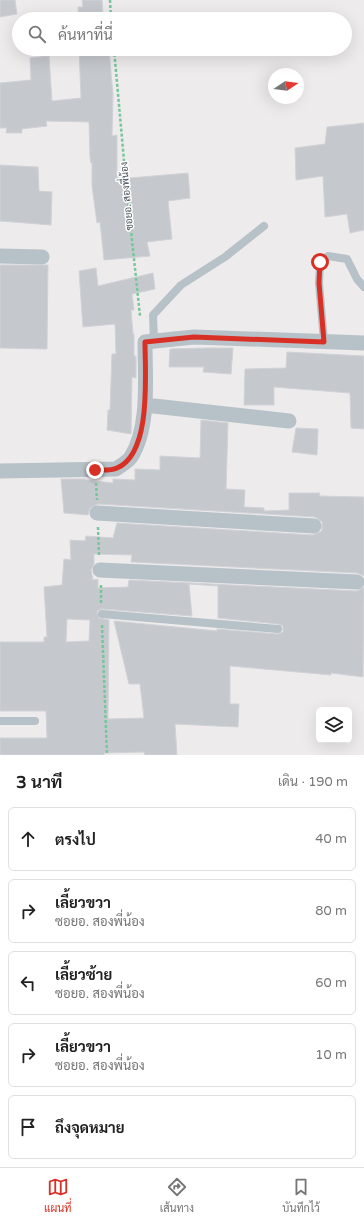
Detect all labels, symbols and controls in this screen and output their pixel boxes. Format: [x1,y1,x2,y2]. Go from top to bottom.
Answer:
search box [12,12,352,56]
icon: search [26,23,48,45]
text: ค้นหาที่นี่ [58,26,113,44]
north arrow [268,68,304,104]
street label: ซอยอ. สองพี่น้อง [115,161,136,231]
route start [311,253,329,271]
route end [86,461,104,479]
map controls [316,707,352,743]
button: layers [316,707,352,743]
text: 3 นาที [16,772,62,793]
text: เดิน · 190 m [278,774,348,790]
icon: ahead [17,828,39,850]
text: ตรงไป [55,831,96,849]
text: 40 m [315,831,347,847]
text: เลี้ยวขวา [55,894,111,912]
icon: right [17,900,39,922]
text: 80 m [315,903,347,919]
text: ซอยอ. สองพี่น้อง [55,914,145,930]
text: เลี้ยวซ้าย [55,966,112,984]
icon: left [17,972,39,994]
text: 60 m [315,975,347,991]
text: ซอยอ. สองพี่น้อง [55,986,145,1002]
text: เลี้ยวขวา [55,1038,111,1056]
icon: right [17,1044,39,1066]
text: 10 m [315,1047,347,1063]
text: ซอยอ. สองพี่น้อง [55,1058,145,1074]
icon: arrive [17,1116,39,1138]
text: ถึงจุดหมาย [55,1119,125,1137]
tab: แผนที่ [44,1176,72,1215]
tab: เส้นทาง [160,1176,194,1215]
tab: บันทึกไว้ [282,1176,320,1215]

